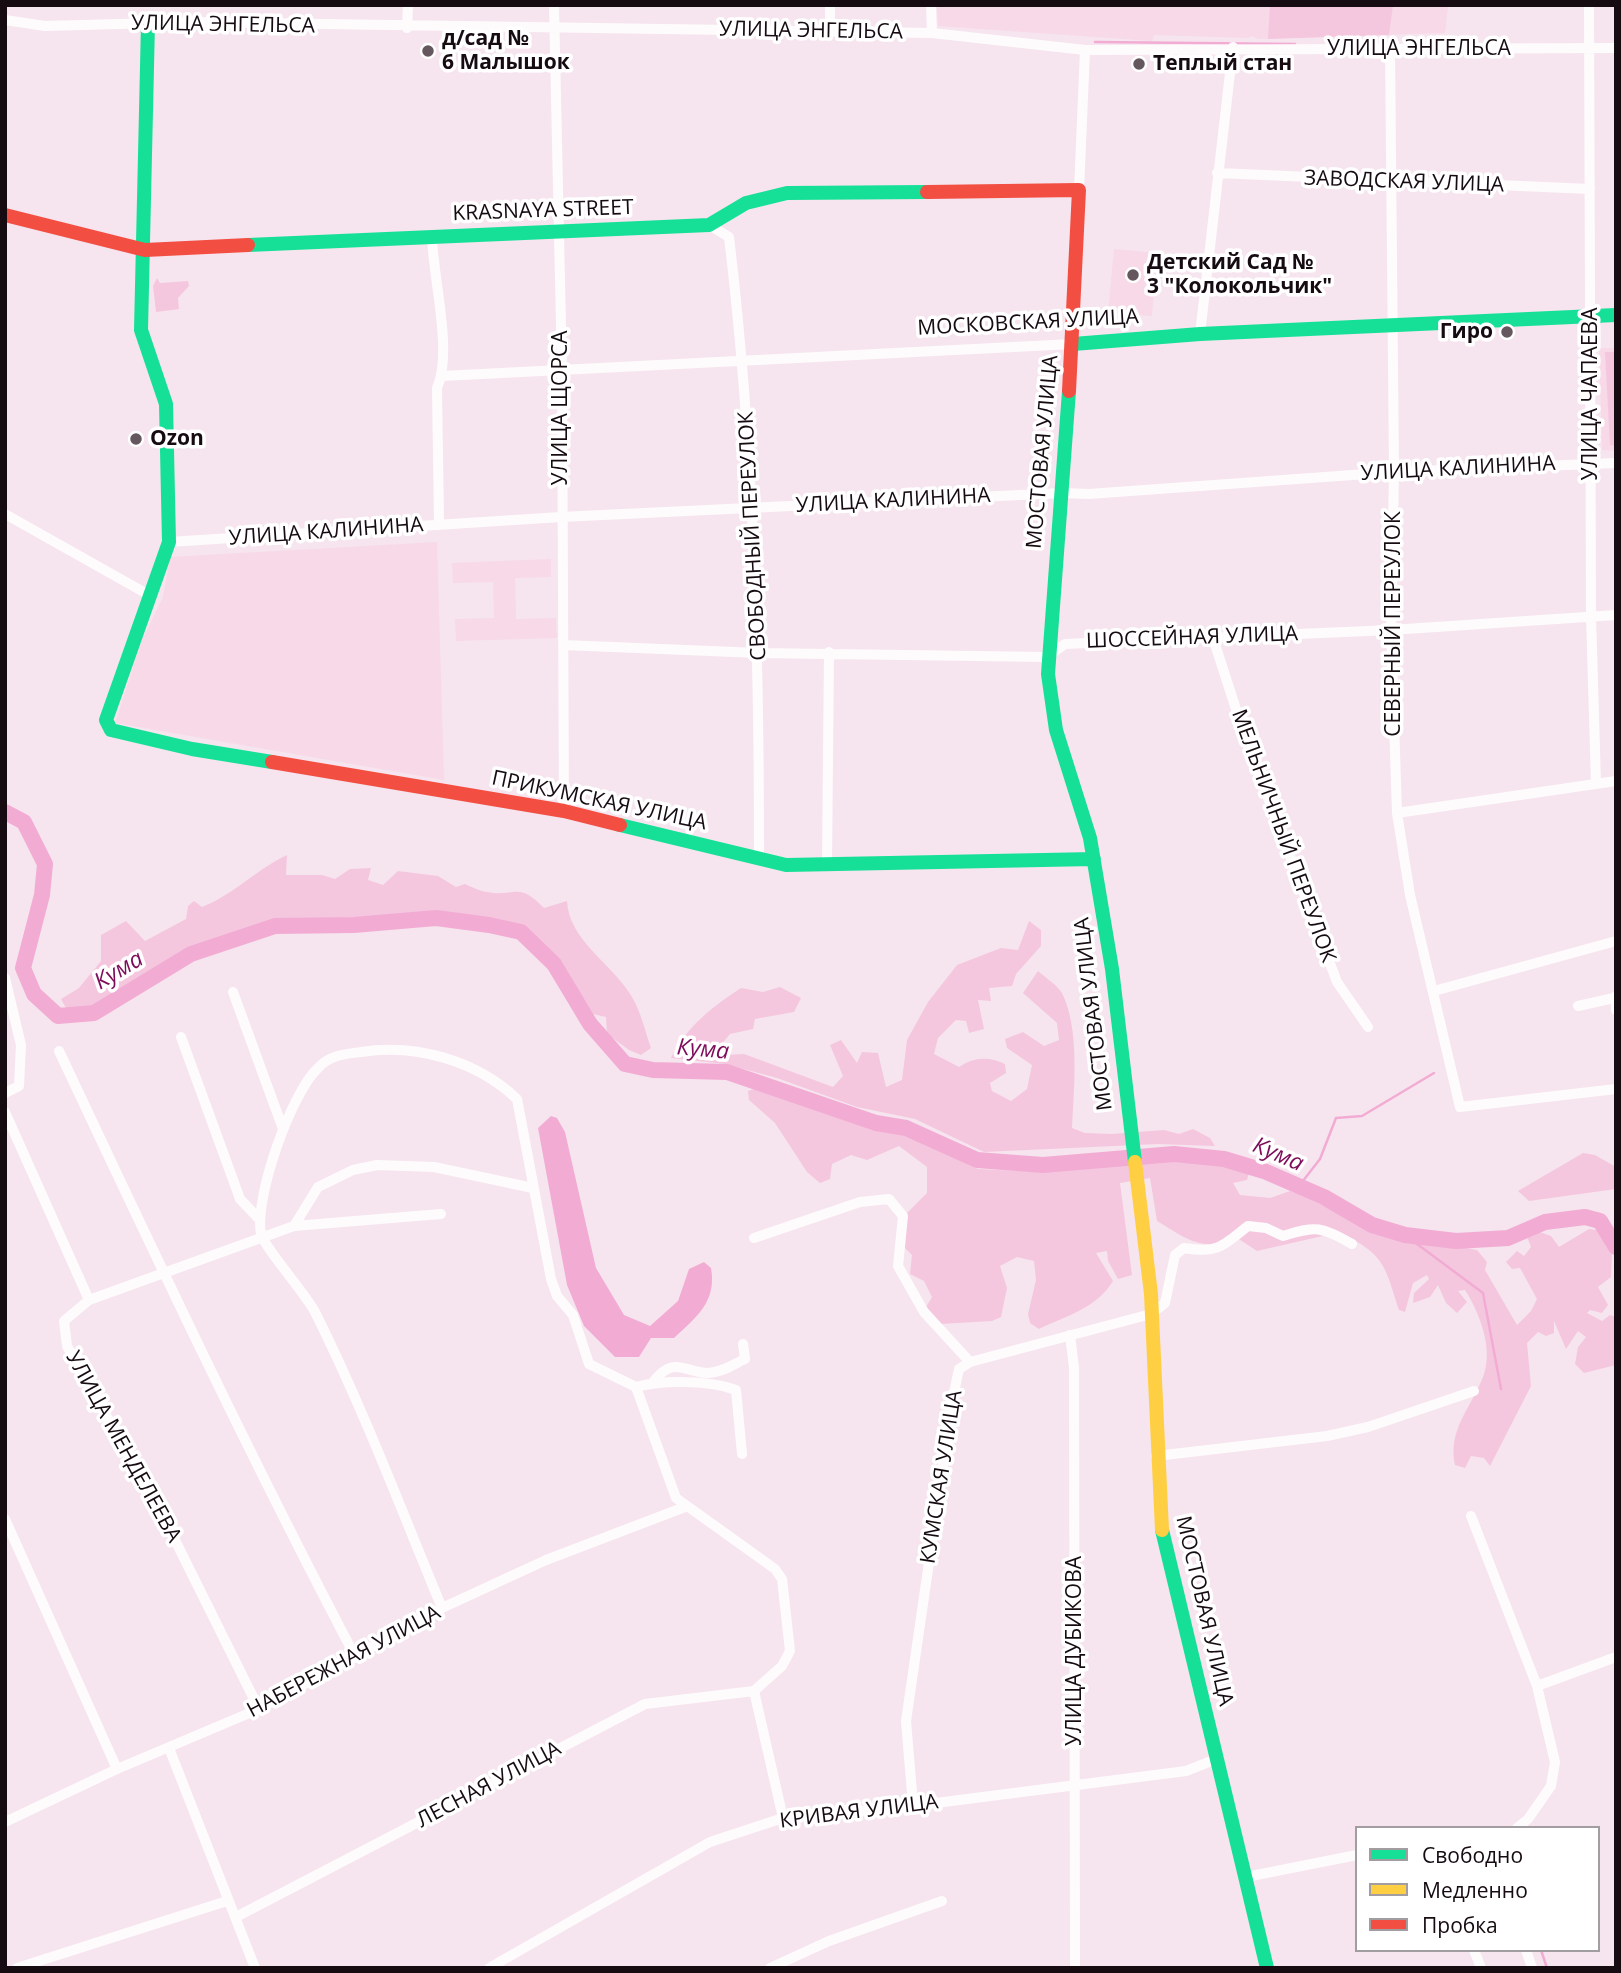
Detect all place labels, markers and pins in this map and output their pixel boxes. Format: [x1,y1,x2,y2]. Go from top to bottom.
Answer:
place label: д/сад № 6 Малышок [442,26,570,76]
marker: д/сад № 6 Малышок [420,43,436,59]
place label: Теплый стан [1153,51,1292,77]
marker: Теплый стан [1131,56,1147,72]
place label: Детский Сад № 3 "Колокольчик" [1147,250,1332,300]
marker: Детский Сад № 3 "Колокольчик" [1125,267,1141,283]
place label: Гиро [1440,319,1493,345]
marker: Гиро [1499,324,1515,340]
place label: Ozon [150,426,204,452]
marker: Ozon [128,431,144,447]

